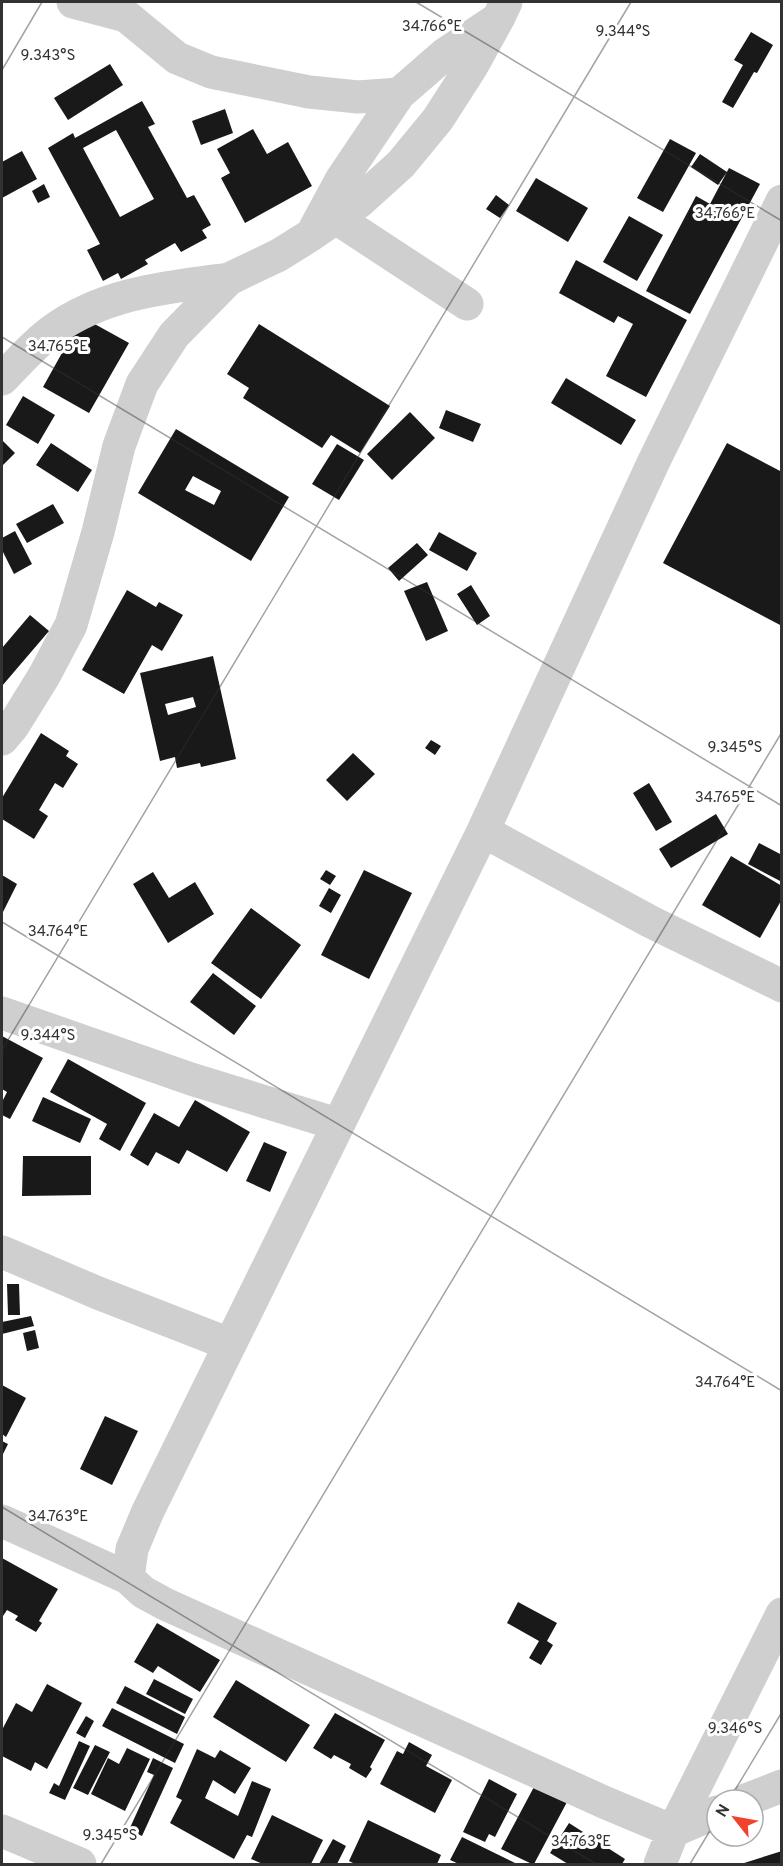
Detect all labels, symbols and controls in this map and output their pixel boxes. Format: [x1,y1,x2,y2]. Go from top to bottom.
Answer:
text: 34.766°E [402,18,462,37]
text: 9.344°S [595,23,651,42]
text: 9.343°S [21,47,75,66]
text: 34.766°E [695,205,755,224]
text: 34.765°E [28,338,88,357]
text: 9.345°S [707,739,763,758]
text: 34.765°E [695,789,755,808]
text: 34.764°E [28,923,88,942]
text: 9.344°S [20,1027,76,1046]
text: 34.764°E [695,1374,755,1393]
text: 34.763°E [28,1508,88,1527]
text: 9.346°S [708,1720,762,1739]
north arrow [705,1788,765,1848]
text: N [712,1801,735,1821]
text: 9.345°S [82,1827,138,1846]
text: 34.763°E [551,1833,611,1852]

